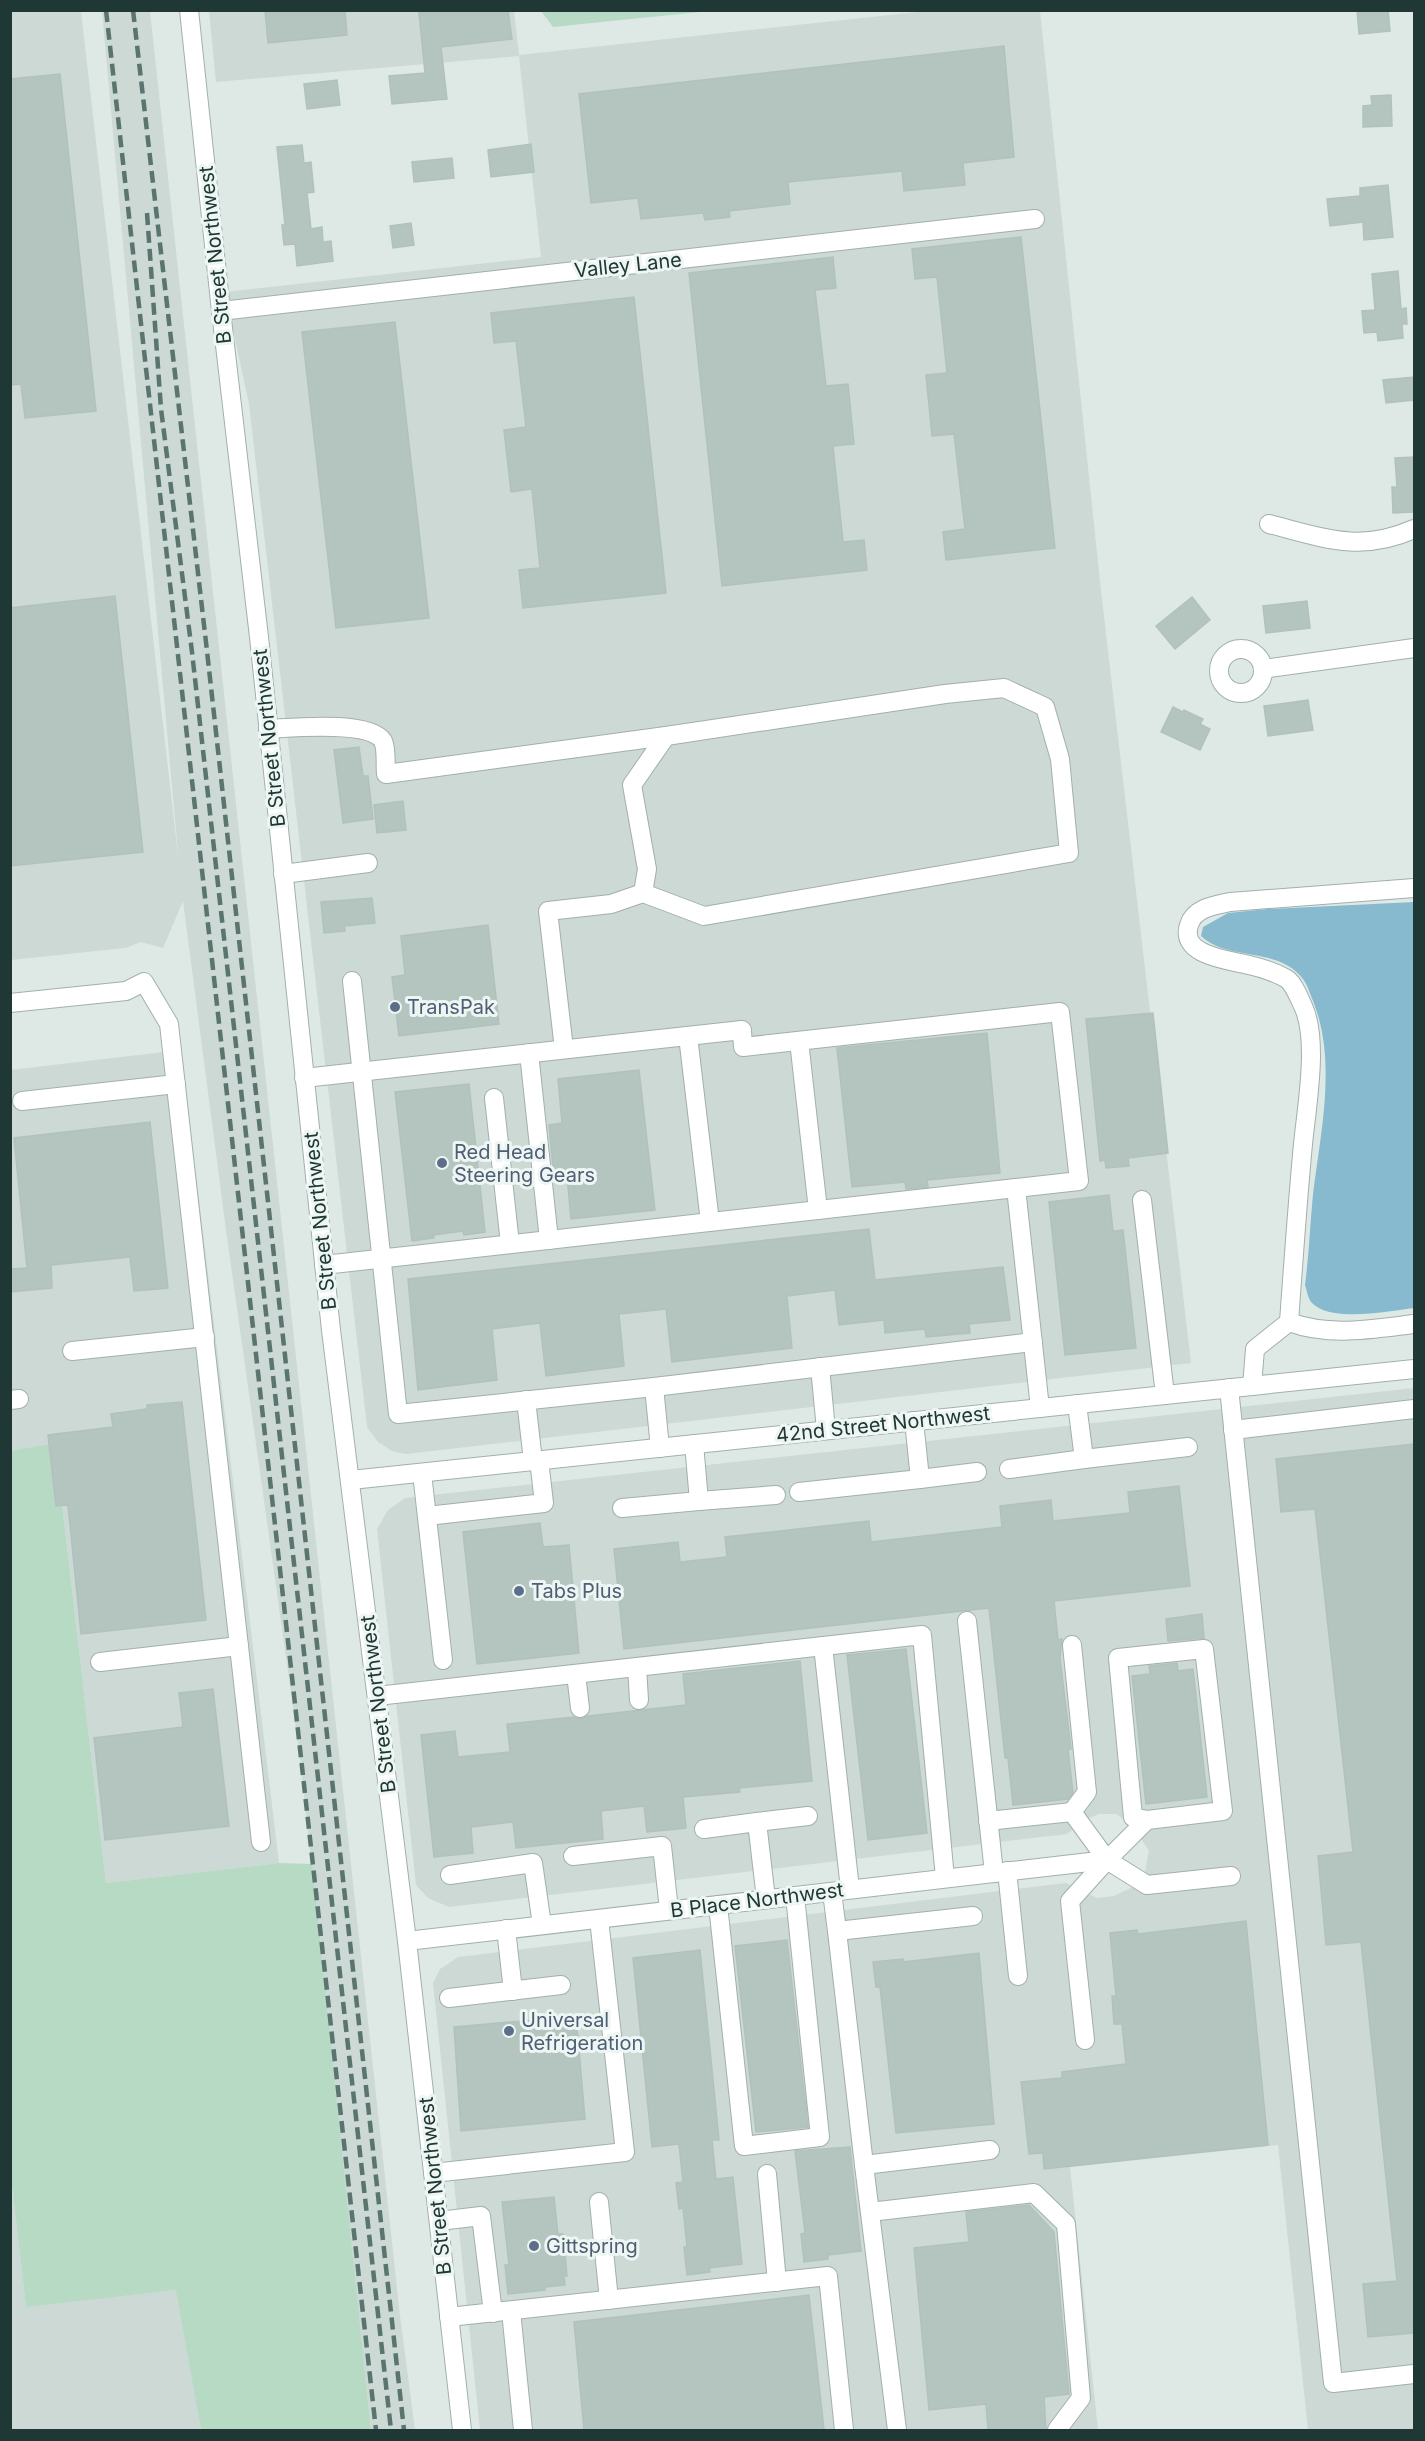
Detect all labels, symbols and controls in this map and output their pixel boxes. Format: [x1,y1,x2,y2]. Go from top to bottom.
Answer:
street label: B Street Northwest [194,164,236,345]
street label: Valley Lane [573,247,683,283]
street label: B Street Northwest [248,647,290,828]
place label: TransPak [407,995,495,1019]
marker: TransPak [388,1000,402,1014]
street label: B Street Northwest [299,1130,341,1311]
place label: Red Head Steering Gears [454,1140,595,1187]
marker: Red Head Steering Gears [435,1156,449,1170]
street label: 42nd Street Northwest [775,1401,992,1447]
place label: Tabs Plus [531,1579,622,1603]
marker: Tabs Plus [512,1584,526,1598]
street label: B Street Northwest [355,1613,401,1794]
street label: B Place Northwest [669,1877,845,1923]
place label: Universal Refrigeration [521,2008,643,2055]
marker: Universal Refrigeration [502,2024,516,2038]
street label: B Street Northwest [414,2095,456,2276]
place label: Gittspring [546,2234,638,2258]
marker: Gittspring [527,2239,541,2253]

